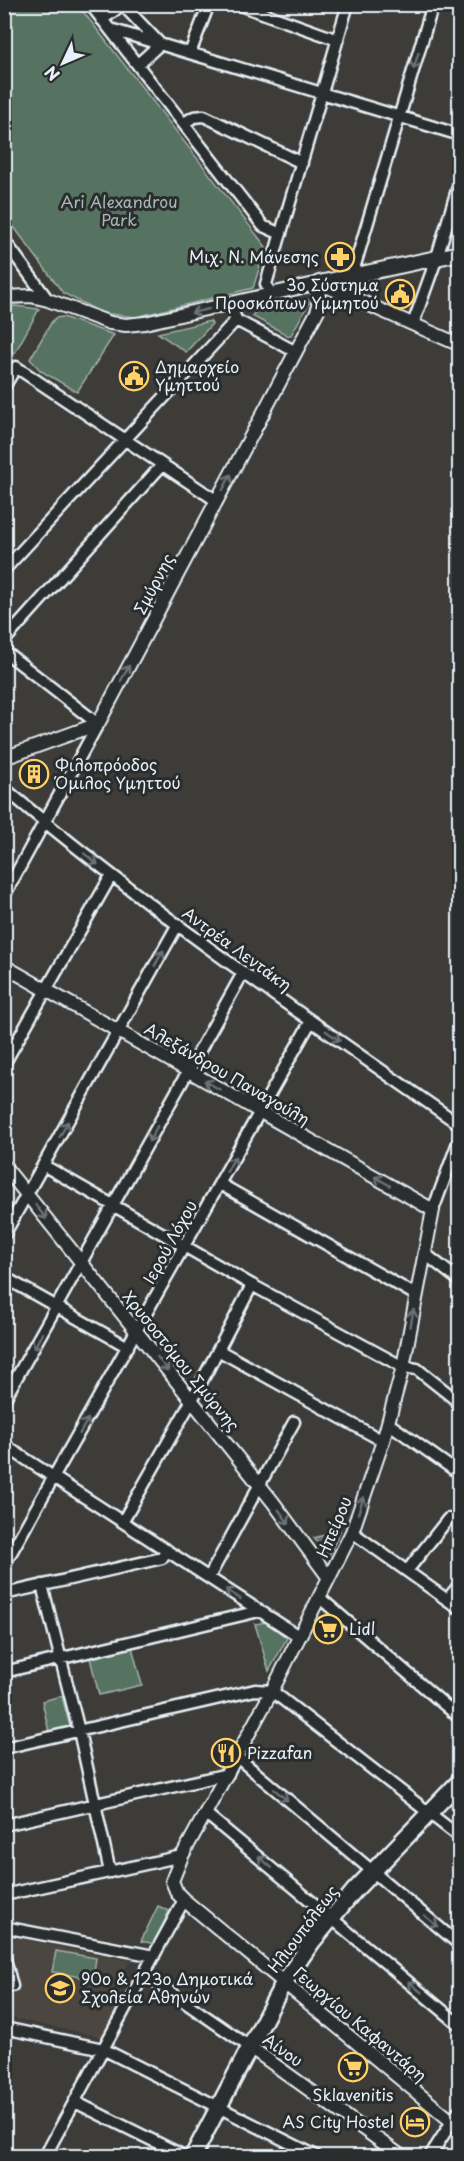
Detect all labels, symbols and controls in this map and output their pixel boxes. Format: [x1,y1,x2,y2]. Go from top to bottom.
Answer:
north arrow [33,33,93,93]
one-way arrow [410,51,421,70]
text: N [38,61,65,87]
park label: Ari Alexandrou Park [61,189,177,231]
pharmacy icon: Μιχ. Ν. Μάνεσης [324,241,356,273]
place label: Μιχ. Ν. Μάνεσης [189,244,319,268]
place label: 3o Σύστημα Προσκόπων Υμμητού [215,272,379,314]
public building icon: 3o Σύστημα Προσκόπων Υμμητού [384,278,416,310]
one-way arrow [191,305,210,317]
place label: Δημαρχείο Υμηττού [155,354,239,396]
public building icon: Δημαρχείο Υμηττού [118,360,150,392]
one-way arrow [221,474,233,491]
street label: Σμύρνης [127,549,179,618]
one-way arrow [119,665,131,682]
place label: Φιλοπρόοδος Όμιλος Υμηττού [53,752,181,794]
building icon: Φιλοπρόοδος Όμιλος Υμηττού [18,758,50,790]
one-way arrow [83,853,99,866]
street label: Αντρέα Λεντάκη [178,900,297,996]
one-way arrow [154,950,165,968]
street label: Αλεξάνδρου Παναγούλη [140,1016,315,1130]
one-way arrow [324,1030,340,1042]
one-way arrow [204,1079,221,1091]
one-way arrow [59,1120,70,1138]
one-way arrow [147,1125,159,1142]
one-way arrow [225,1156,237,1173]
one-way arrow [374,1175,391,1187]
street label: Ιερού Λόχου [136,1195,202,1288]
one-way arrow [34,1203,47,1219]
street label: Χρυσοστόμου Σμύρνης [118,1285,246,1436]
one-way arrow [407,1308,418,1328]
one-way arrow [31,1332,43,1349]
one-way arrow [156,1356,169,1372]
one-way arrow [78,1418,90,1435]
street label: Ηπείρου [309,1492,357,1561]
one-way arrow [357,1496,368,1515]
one-way arrow [278,1508,290,1524]
one-way arrow [225,1587,242,1600]
supermarket icon: Lidl [312,1613,344,1645]
place label: Lidl [349,1616,375,1640]
restaurant icon: Pizzafan [210,1737,242,1769]
place label: Pizzafan [247,1740,312,1764]
one-way arrow [273,1788,288,1802]
one-way arrow [257,1856,273,1869]
street label: Ηλιουπόλεως [261,1879,343,1977]
one-way arrow [423,1914,439,1927]
street label: Γεωργίου Καφαντάρη [289,1960,433,2086]
place label: 90ο & 123ο Δημοτικά Σχολεία Αθηνών [81,1966,254,2008]
school or university icon: 90ο & 123ο Δημοτικά Σχολεία Αθηνών [44,1972,76,2004]
one-way arrow [408,1980,423,1994]
street label: Αίνου [259,2027,308,2072]
supermarket icon: Sklavenitis [337,2051,369,2083]
place label: Sklavenitis [313,2082,393,2106]
hotel icon: AS City Hostel [399,2106,431,2138]
place label: AS City Hostel [283,2109,394,2133]

